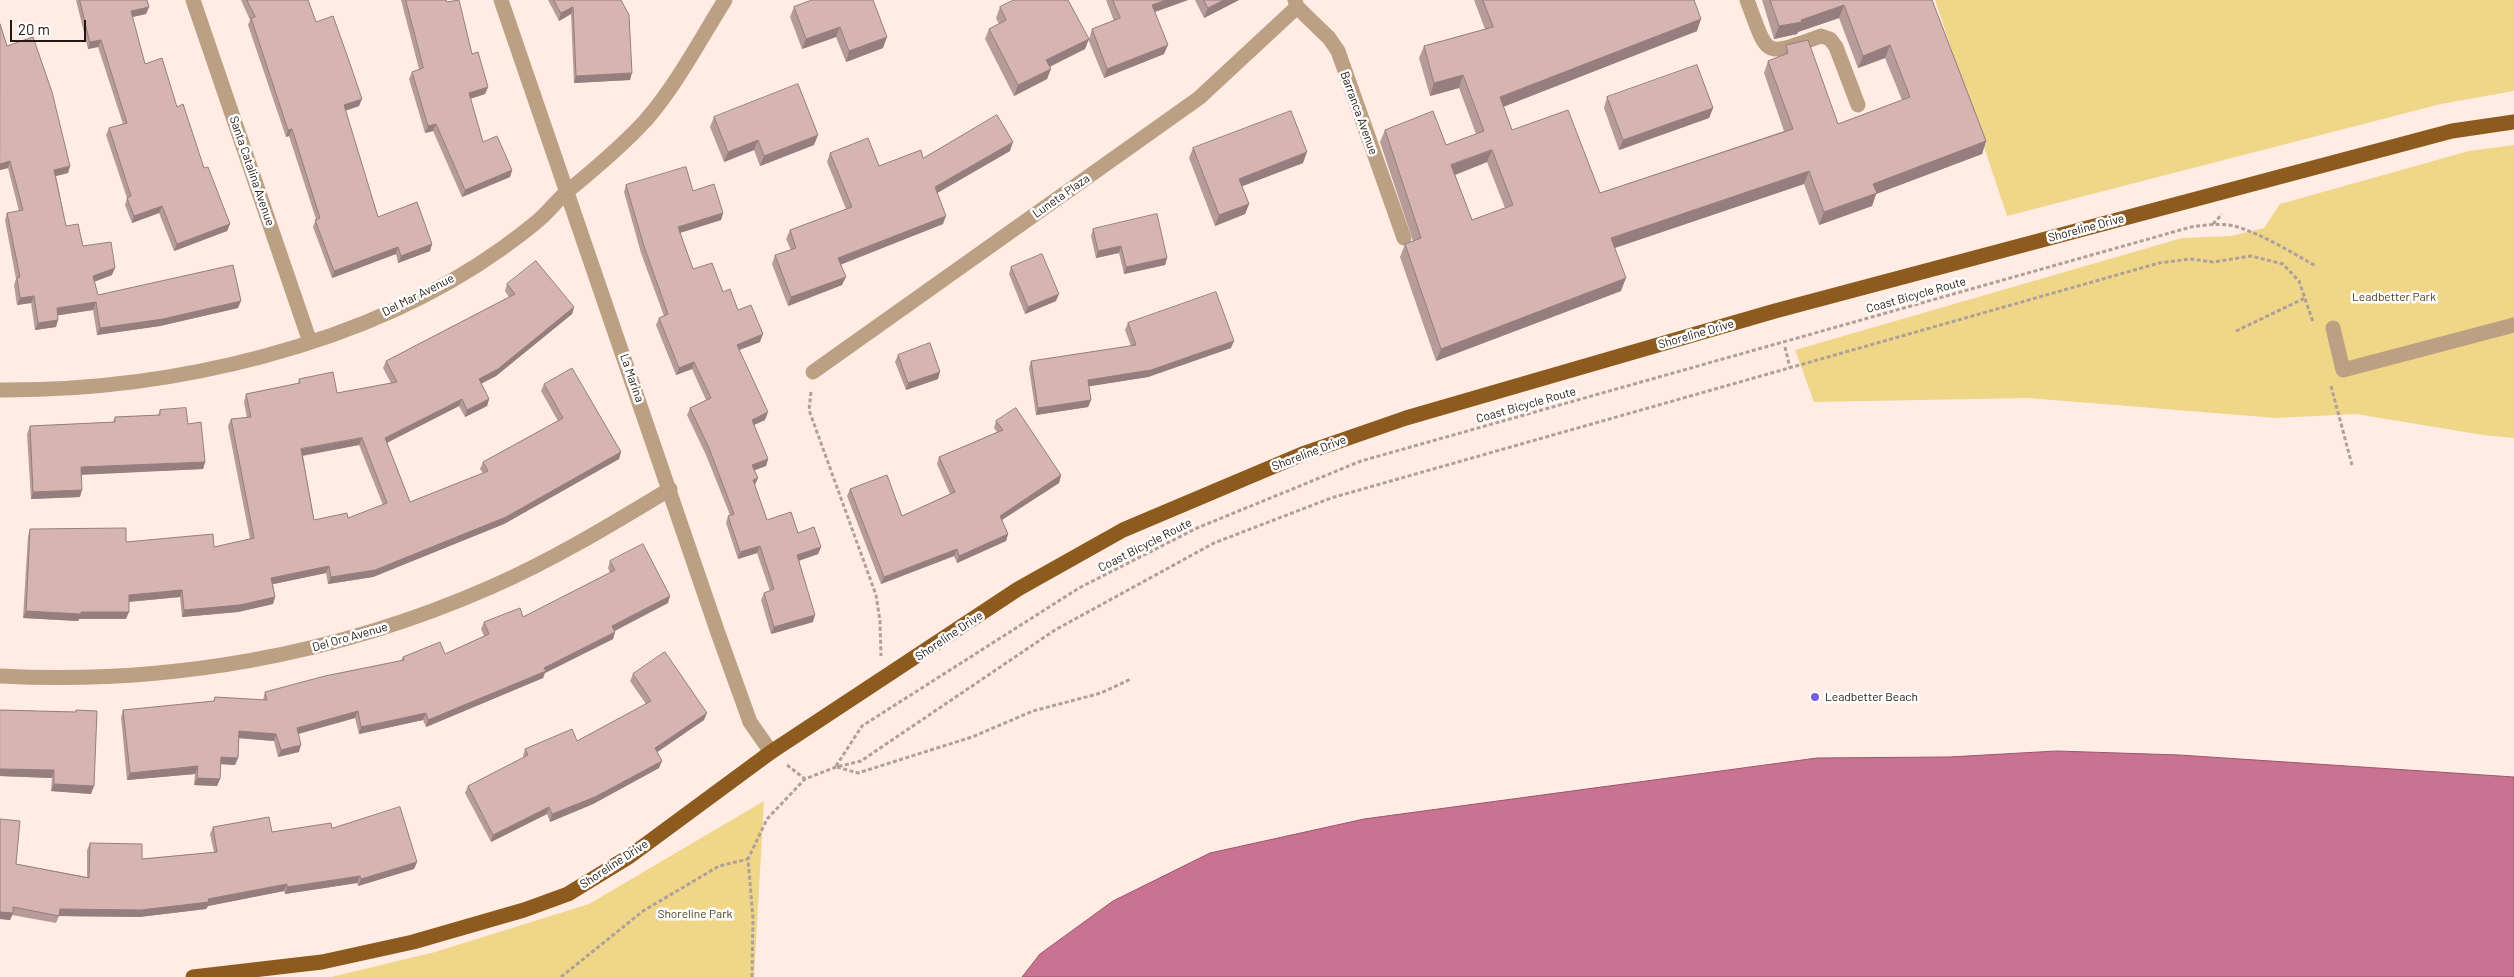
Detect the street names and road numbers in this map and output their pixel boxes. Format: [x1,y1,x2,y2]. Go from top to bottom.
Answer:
street label: Barranca Avenue [1337,69,1381,157]
street label: Santa Catalina Avenue [226,114,278,228]
street label: Luneta Plaza [1030,171,1092,221]
street label: Shoreline Drive [2046,211,2126,245]
street label: Del Mar Avenue [380,271,456,319]
street label: Coast Bicycle Route [1864,274,1968,316]
street label: Shoreline Drive [1656,316,1736,352]
street label: La Marina [617,352,647,404]
street label: Coast Bicycle Route [1474,384,1578,426]
street label: Shoreline Drive [1270,432,1348,474]
street label: Coast Bicycle Route [1096,515,1194,575]
street label: Shoreline Drive [912,608,986,664]
street label: Del Oro Avenue [311,619,389,655]
street label: Shoreline Drive [577,837,651,891]

